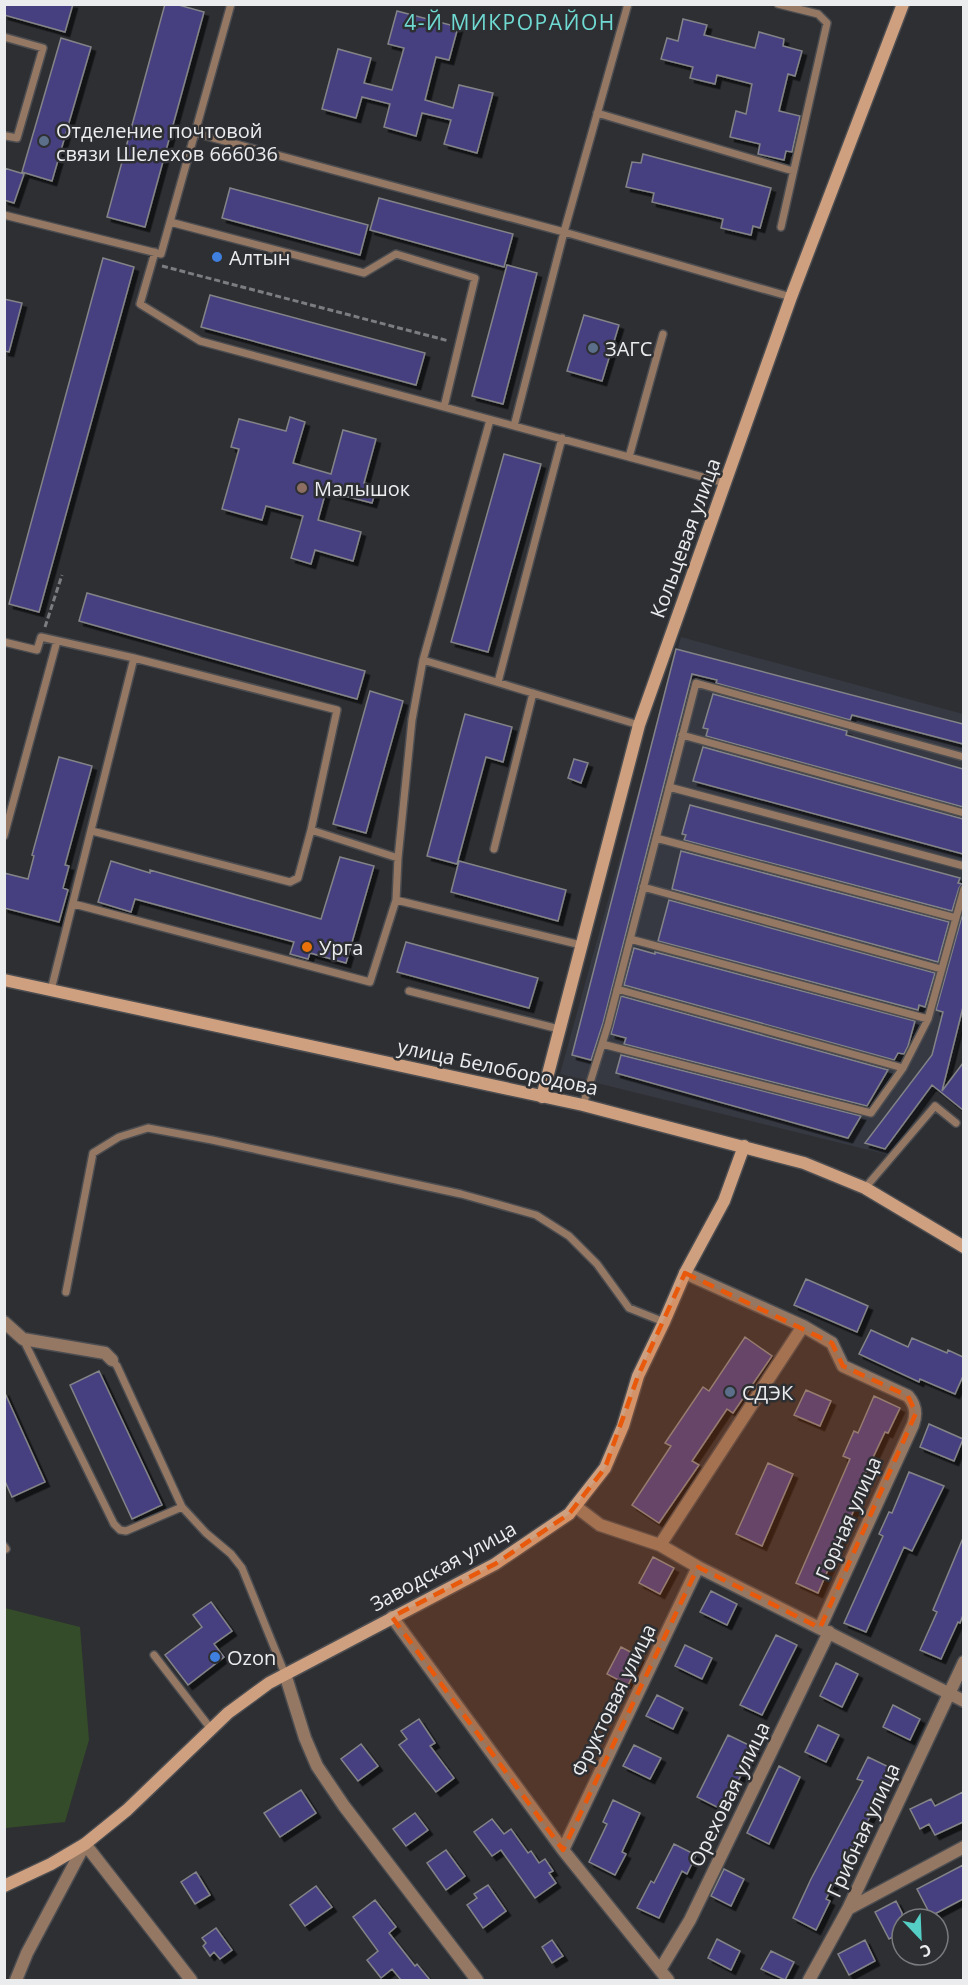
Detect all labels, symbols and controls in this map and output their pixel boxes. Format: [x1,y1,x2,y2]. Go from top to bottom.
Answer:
district label: 4-Й МИКРОРАЙОН [404,8,616,36]
place label: Отделение почтовой связи Шелехов 666036 [56,117,278,167]
marker: Отделение почтовой связи Шелехов 666036 [37,134,51,148]
place label: Алтын [229,244,291,271]
marker: Алтын [210,250,224,264]
place label: ЗАГС [605,335,652,362]
marker: ЗАГС [586,341,600,355]
street label: Кольцевая улица [644,454,726,622]
place label: Малышок [314,475,411,502]
marker: Малышок [295,481,309,495]
place label: Урга [319,934,363,961]
marker: Урга [300,940,314,954]
street label: улица Белобородова [395,1033,601,1101]
place label: СДЭК [742,1379,794,1406]
marker: СДЭК [723,1385,737,1399]
street label: Горная улица [809,1452,887,1584]
street label: Заводская улица [365,1515,521,1617]
street label: Фруктовая улица [564,1619,662,1781]
place label: Ozon [227,1644,276,1671]
marker: Ozon [208,1650,222,1664]
street label: Ореховая улица [682,1717,776,1871]
street label: Грибная улица [820,1759,906,1901]
north arrow [890,1907,950,1967]
text: С [917,1939,935,1963]

